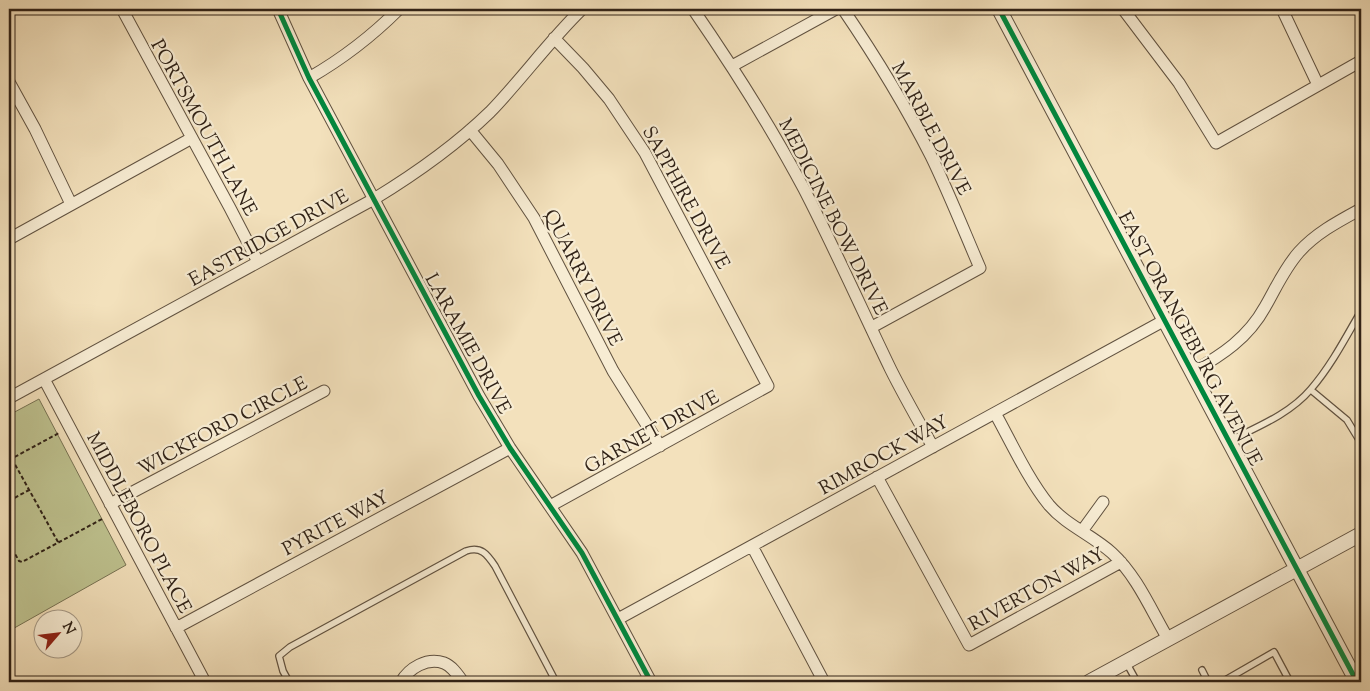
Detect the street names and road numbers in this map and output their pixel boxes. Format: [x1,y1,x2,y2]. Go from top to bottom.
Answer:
street label: PORTSMOUTH LANE [143,35,263,222]
street label: MARBLE DRIVE [883,58,977,201]
street label: MEDICINE BOW DRIVE [770,114,893,320]
street label: SAPPHIRE DRIVE [634,122,736,275]
street label: EASTRIDGE DRIVE [184,184,354,294]
street label: QUARRY DRIVE [536,205,628,351]
street label: EAST ORANGEBURG AVENUE [1110,207,1268,472]
street label: LARAMIE DRIVE [417,269,517,420]
street label: WICKFORD CIRCLE [133,371,313,483]
street label: GARNET DRIVE [580,385,725,481]
street label: RIMROCK WAY [815,409,954,503]
street label: MIDDLEBORO PLACE [79,428,197,619]
street label: PYRITE WAY [278,485,395,564]
street label: RIVERTON WAY [964,541,1111,639]

